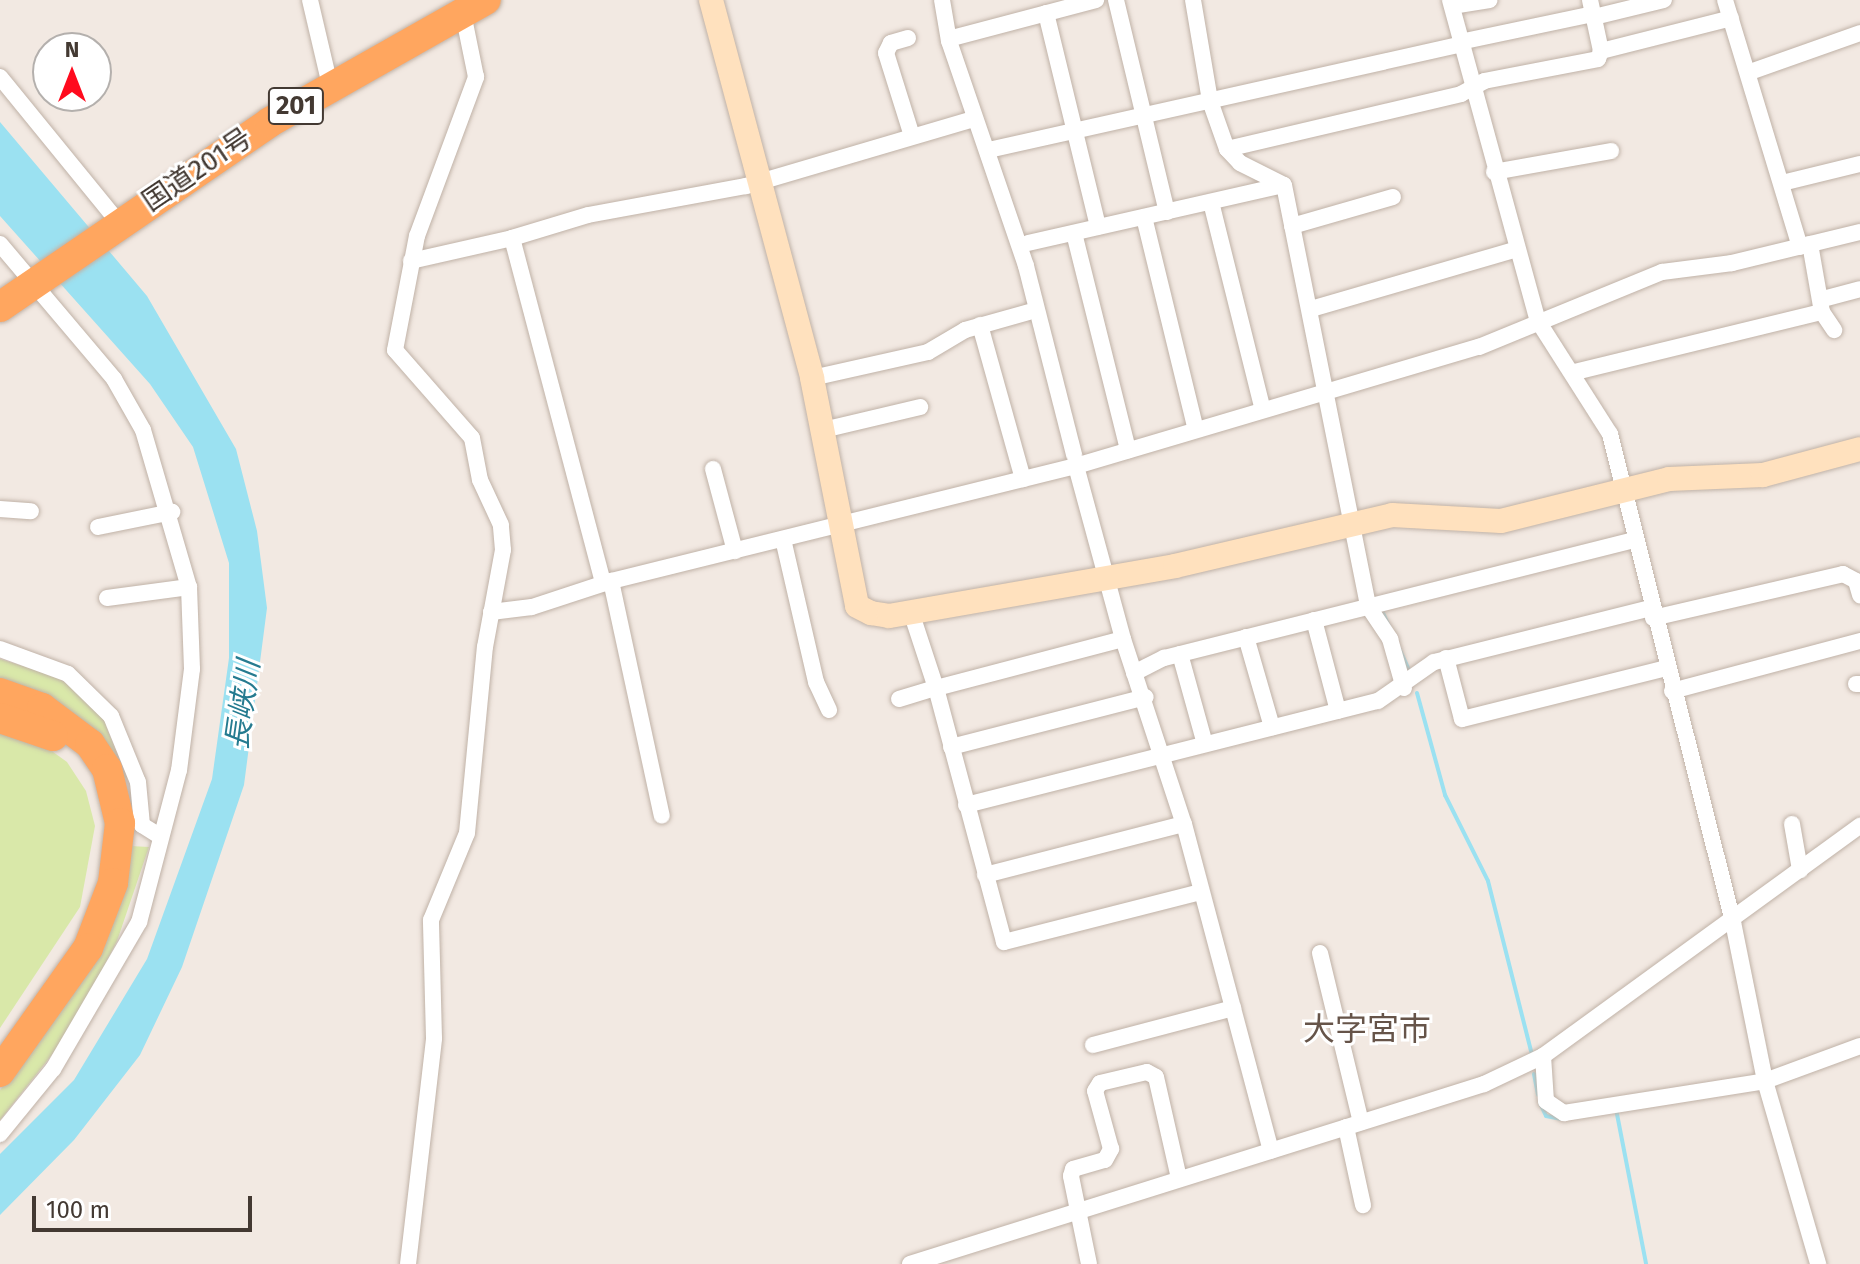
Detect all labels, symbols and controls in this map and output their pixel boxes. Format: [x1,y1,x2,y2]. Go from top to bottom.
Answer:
north arrow [32,32,112,112]
text: N [65,36,79,63]
road number: 201 [266,84,326,128]
street label: 国道201号 [136,121,258,219]
water label: 長峡川 [219,658,267,752]
district label: 大字宮市 [1303,1010,1431,1048]
scale bar [36,1180,256,1230]
text: 100 m [46,1196,110,1224]

